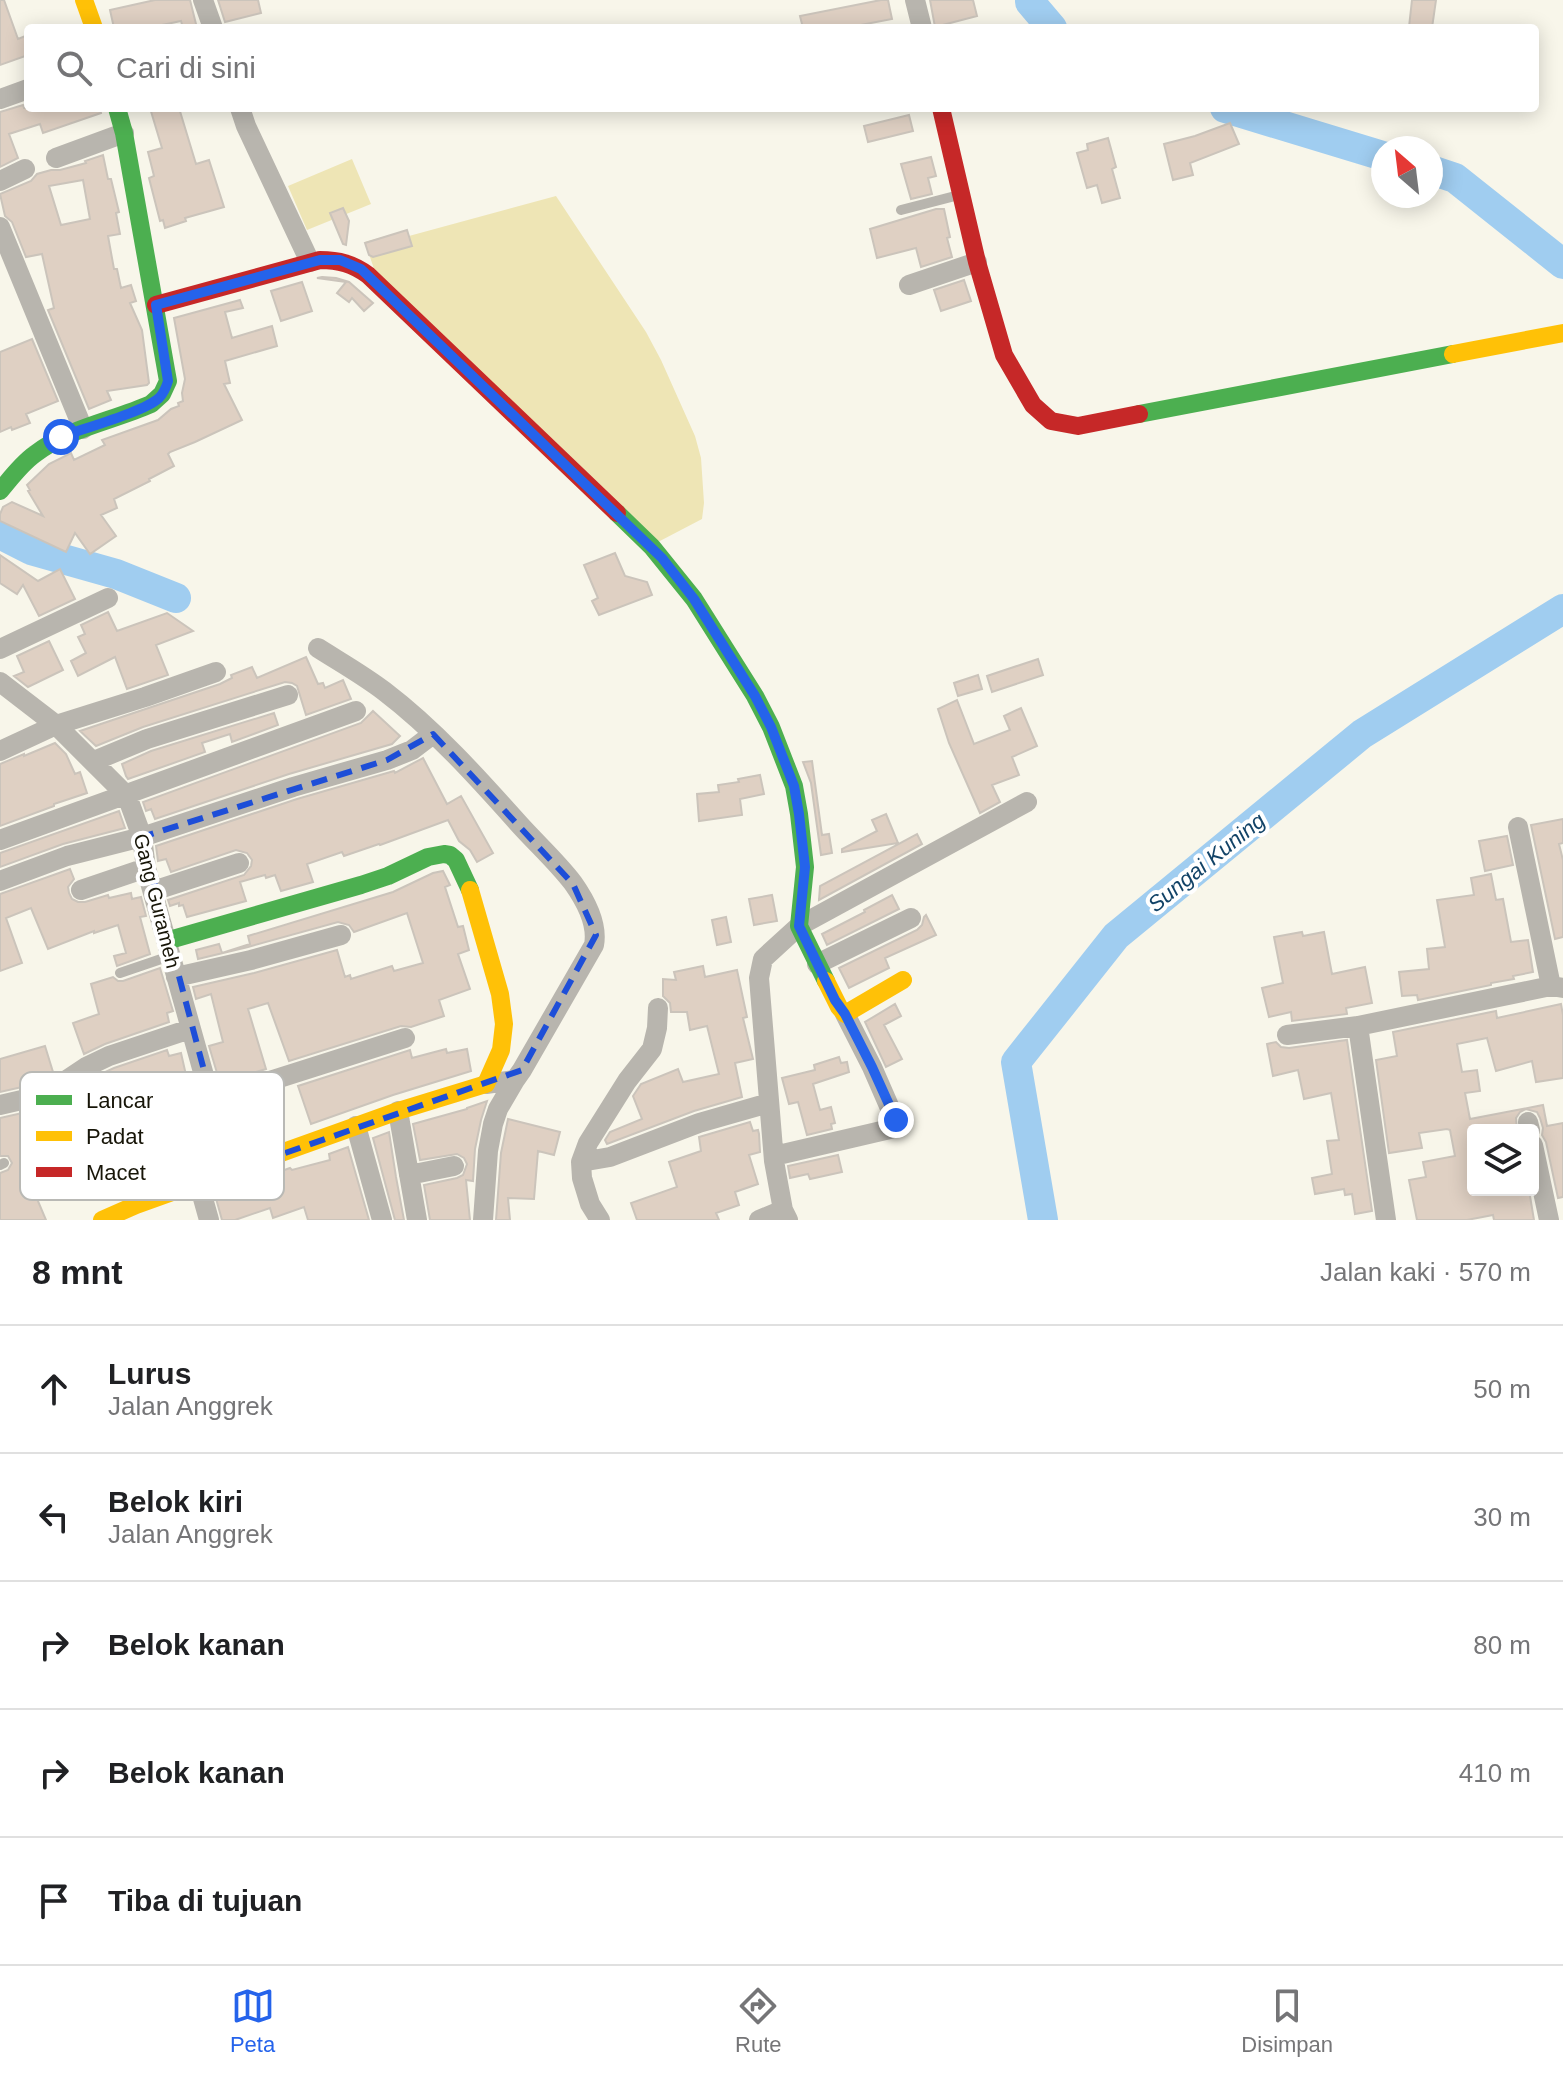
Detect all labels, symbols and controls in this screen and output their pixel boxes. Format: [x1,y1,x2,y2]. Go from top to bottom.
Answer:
search box [24,24,1539,112]
icon: search [52,46,96,90]
text: Cari di sini [116,51,256,84]
north arrow [1371,136,1443,208]
route start [43,419,79,455]
water label: Sungai Kuning [1143,807,1270,917]
street label: Gang Gurameh [130,831,184,971]
legend [20,1072,284,1200]
text: Lancar [86,1088,153,1113]
route end [878,1102,914,1138]
text: Padat [86,1124,144,1149]
map controls [1467,1124,1539,1196]
button: layers [1467,1124,1539,1196]
text: Macet [86,1160,146,1185]
text: 8 mnt [32,1253,123,1291]
text: Jalan kaki · 570 m [1320,1257,1531,1287]
text: Lurus [108,1357,191,1390]
icon: ahead [32,1367,76,1411]
text: 50 m [1473,1374,1531,1404]
text: Jalan Anggrek [108,1391,273,1421]
text: Belok kiri [108,1485,243,1518]
icon: left [32,1495,76,1539]
text: 30 m [1473,1502,1531,1532]
text: Jalan Anggrek [108,1519,273,1549]
icon: right [32,1623,76,1667]
text: Belok kanan [108,1628,285,1661]
text: 80 m [1473,1630,1531,1660]
icon: right [32,1751,76,1795]
text: Belok kanan [108,1756,285,1789]
text: 410 m [1459,1758,1531,1788]
icon: arrive [32,1879,76,1923]
text: Tiba di tujuan [108,1884,302,1917]
tab: Peta [230,1984,275,2058]
tab: Rute [735,1984,782,2058]
tab: Disimpan [1241,1984,1333,2058]

